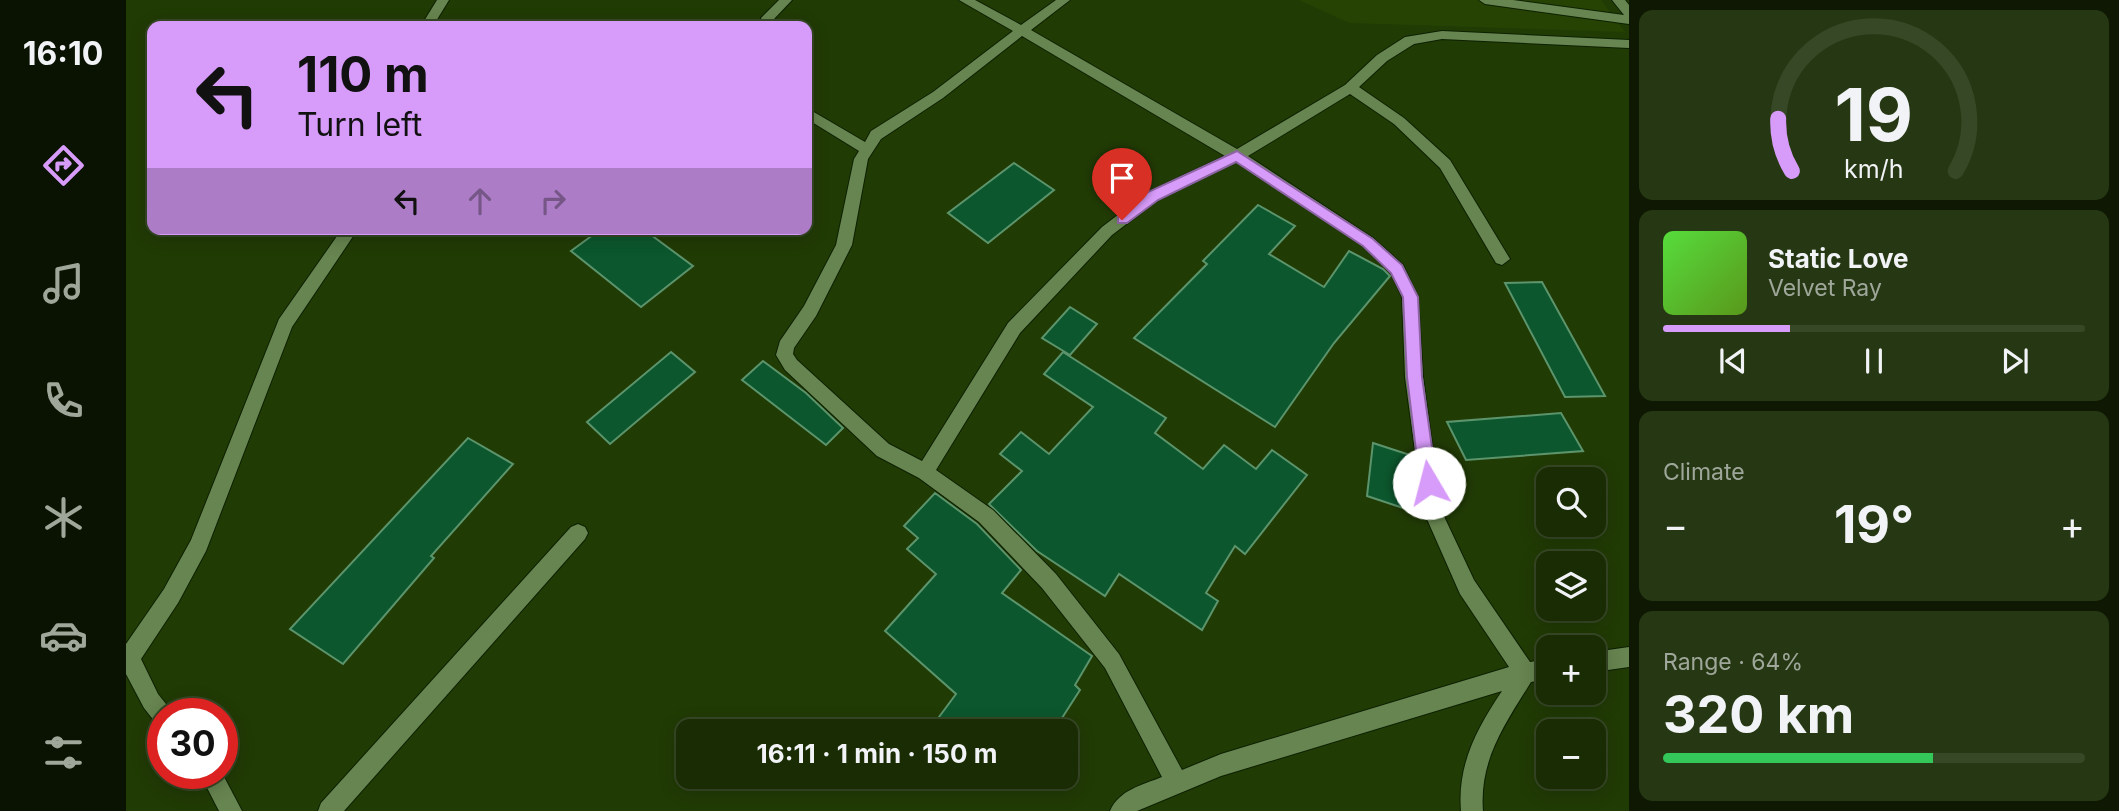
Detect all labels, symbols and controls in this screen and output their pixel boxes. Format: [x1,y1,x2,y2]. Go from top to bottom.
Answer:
text: 16:10 [23,34,103,73]
text: 110 m [297,45,429,104]
icon: left [182,49,273,140]
text: 19 [1835,71,1913,160]
text: Turn left [297,105,422,144]
icon: directions [39,141,88,190]
pin [1092,148,1152,220]
text: km/h [1844,154,1904,184]
icon: arrive [1103,159,1141,197]
icon: left [388,182,426,220]
icon: ahead [461,182,499,220]
icon: right [534,182,572,220]
text: Static Love [1768,243,1909,274]
icon: music [39,259,88,308]
text: Velvet Ray [1768,274,1882,302]
icon: previous [1714,342,1752,380]
icon: pause [1855,342,1893,380]
icon: next [1996,342,2034,380]
icon: phone [39,376,88,425]
position arrow [1392,446,1466,520]
text: Climate [1663,458,1745,486]
map controls [1536,467,1606,789]
button: search [1536,467,1606,537]
icon: climate [39,493,88,542]
text: 19° [1834,493,1914,556]
text: − [1663,502,1688,548]
text: + [2060,502,2085,548]
button: layers [1536,551,1606,621]
icon: car [39,611,88,660]
button: + [1536,635,1606,705]
text: Range · 64% [1663,648,1803,676]
text: 320 km [1663,683,1854,746]
speed limit sign: 30 [147,698,238,789]
button: − [1536,719,1606,789]
icon: filters [39,728,88,777]
text: 16:11 · 1 min · 150 m [757,738,997,769]

